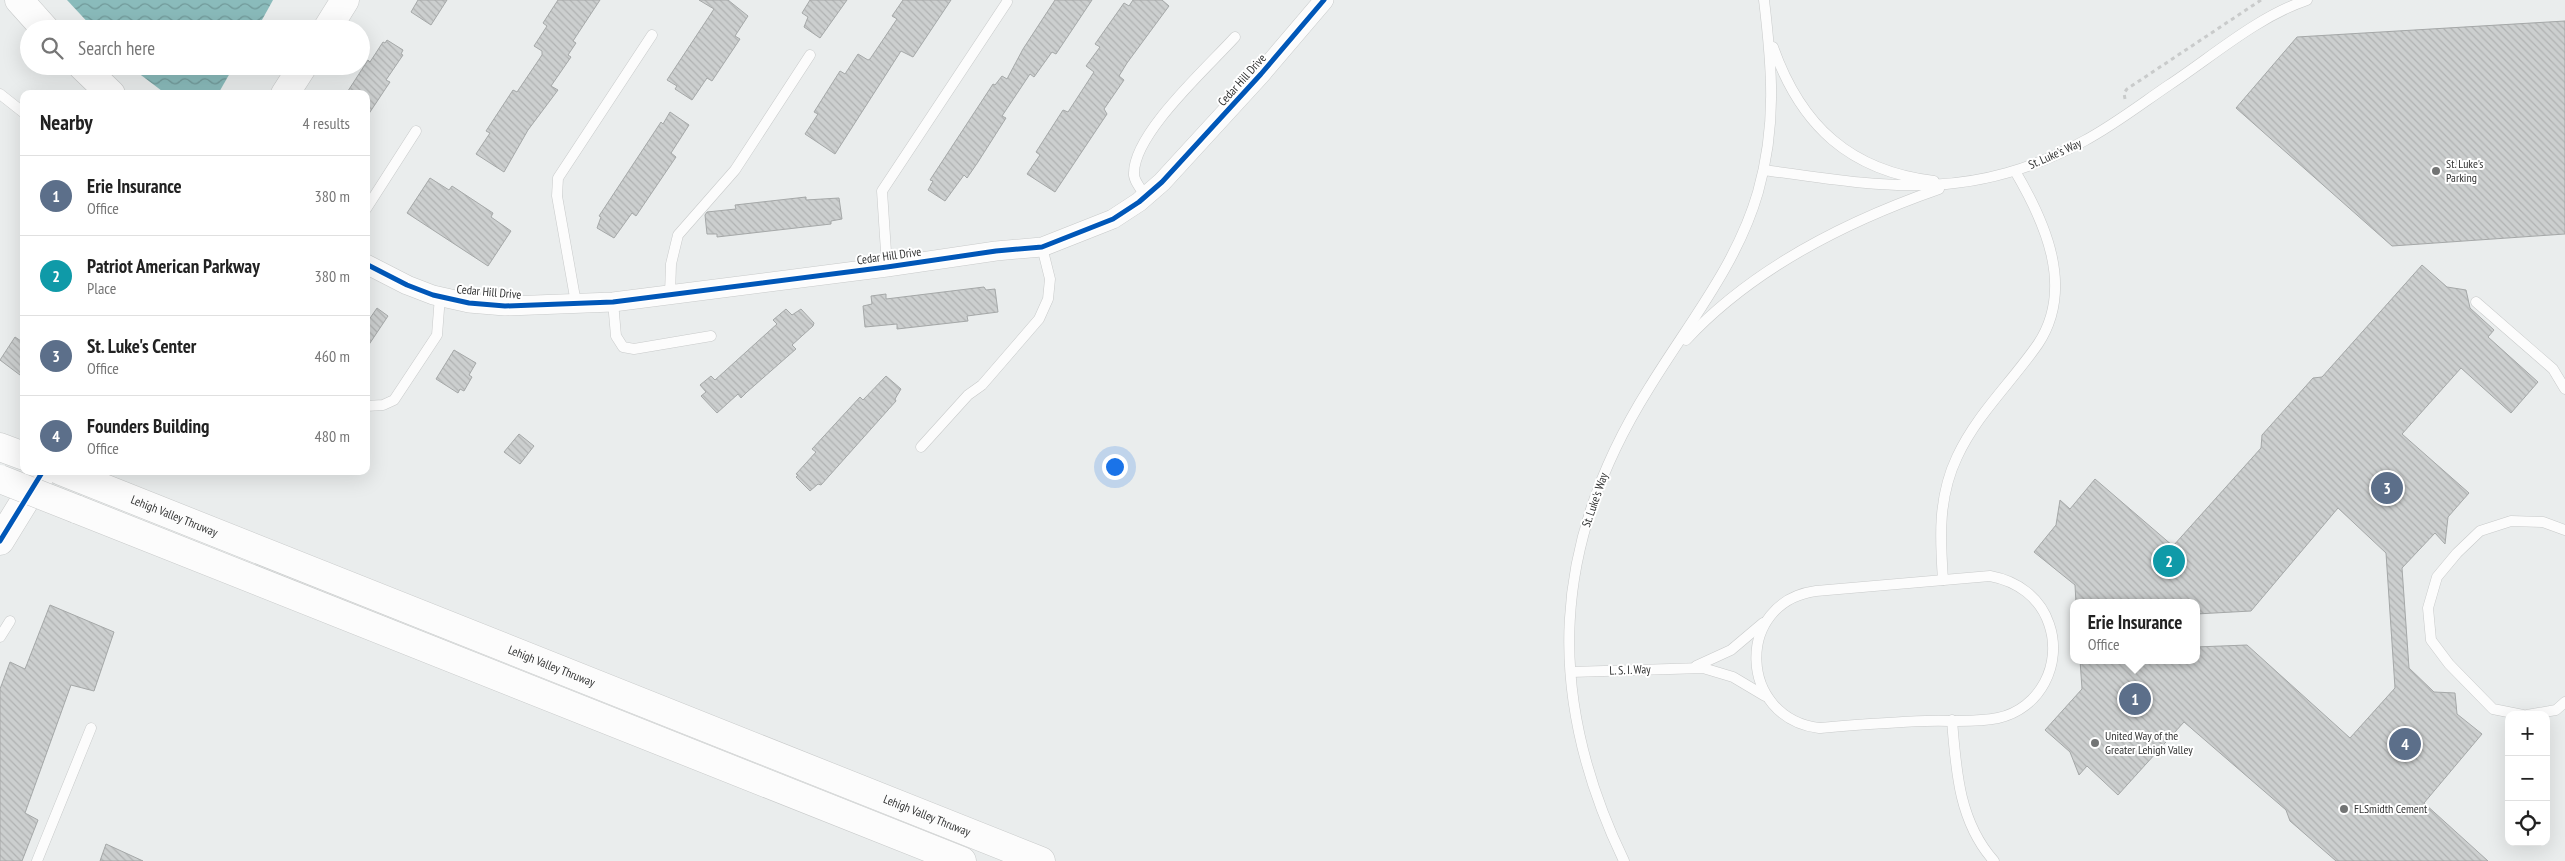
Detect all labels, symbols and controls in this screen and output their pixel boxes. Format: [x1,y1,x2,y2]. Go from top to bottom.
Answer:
search box [20,20,370,75]
icon: search [38,34,66,62]
text: Search here [78,36,155,60]
street label: Cedar Hill Drive [1214,50,1269,109]
text: Nearby [40,109,93,136]
text: 4 results [303,113,350,133]
street label: St. Luke's Way [2026,135,2084,172]
place label: St. Luke's Parking [2446,156,2483,185]
marker: St. Luke's Parking [2430,165,2442,177]
text: Erie Insurance [87,174,182,198]
text: 1 [52,186,60,206]
text: 380 m [315,186,350,206]
text: Office [87,198,119,218]
street label: Cedar Hill Drive [856,244,922,267]
text: Patriot American Parkway [87,254,260,278]
text: 2 [52,266,60,286]
text: 380 m [315,266,350,286]
text: Place [87,278,116,298]
street label: Cedar Hill Drive [456,281,522,302]
text: St. Luke's Center [87,334,196,358]
text: 3 [52,346,60,366]
text: 460 m [315,346,350,366]
text: Office [87,358,119,378]
text: Founders Building [87,414,209,438]
text: 4 [52,426,60,446]
text: 480 m [315,426,350,446]
text: Office [87,438,119,458]
your location [1102,454,1128,480]
pin: 3 [2371,469,2403,507]
street label: St. Luke's Way [1578,470,1611,529]
street label: Lehigh Valley Thruway [129,492,221,540]
pin: 2 [2153,542,2185,580]
popup [2070,599,2200,664]
text: Erie Insurance [2088,610,2182,634]
text: Office [2088,634,2120,654]
street label: Lehigh Valley Thruway [506,642,598,690]
street label: L. S. I. Way [1609,661,1651,678]
pin: 1 [2119,680,2151,718]
map controls [2505,711,2550,846]
button: + [2505,711,2550,756]
pin: 4 [2389,725,2421,763]
place label: United Way of the Greater Lehigh Valley [2105,728,2193,757]
marker: United Way of the Greater Lehigh Valley [2089,737,2101,749]
button: − [2505,756,2550,801]
street label: Lehigh Valley Thruway [881,791,973,839]
place label: FLSmidth Cement [2354,801,2428,816]
button: locate [2505,801,2550,846]
marker: FLSmidth Cement [2338,803,2350,815]

